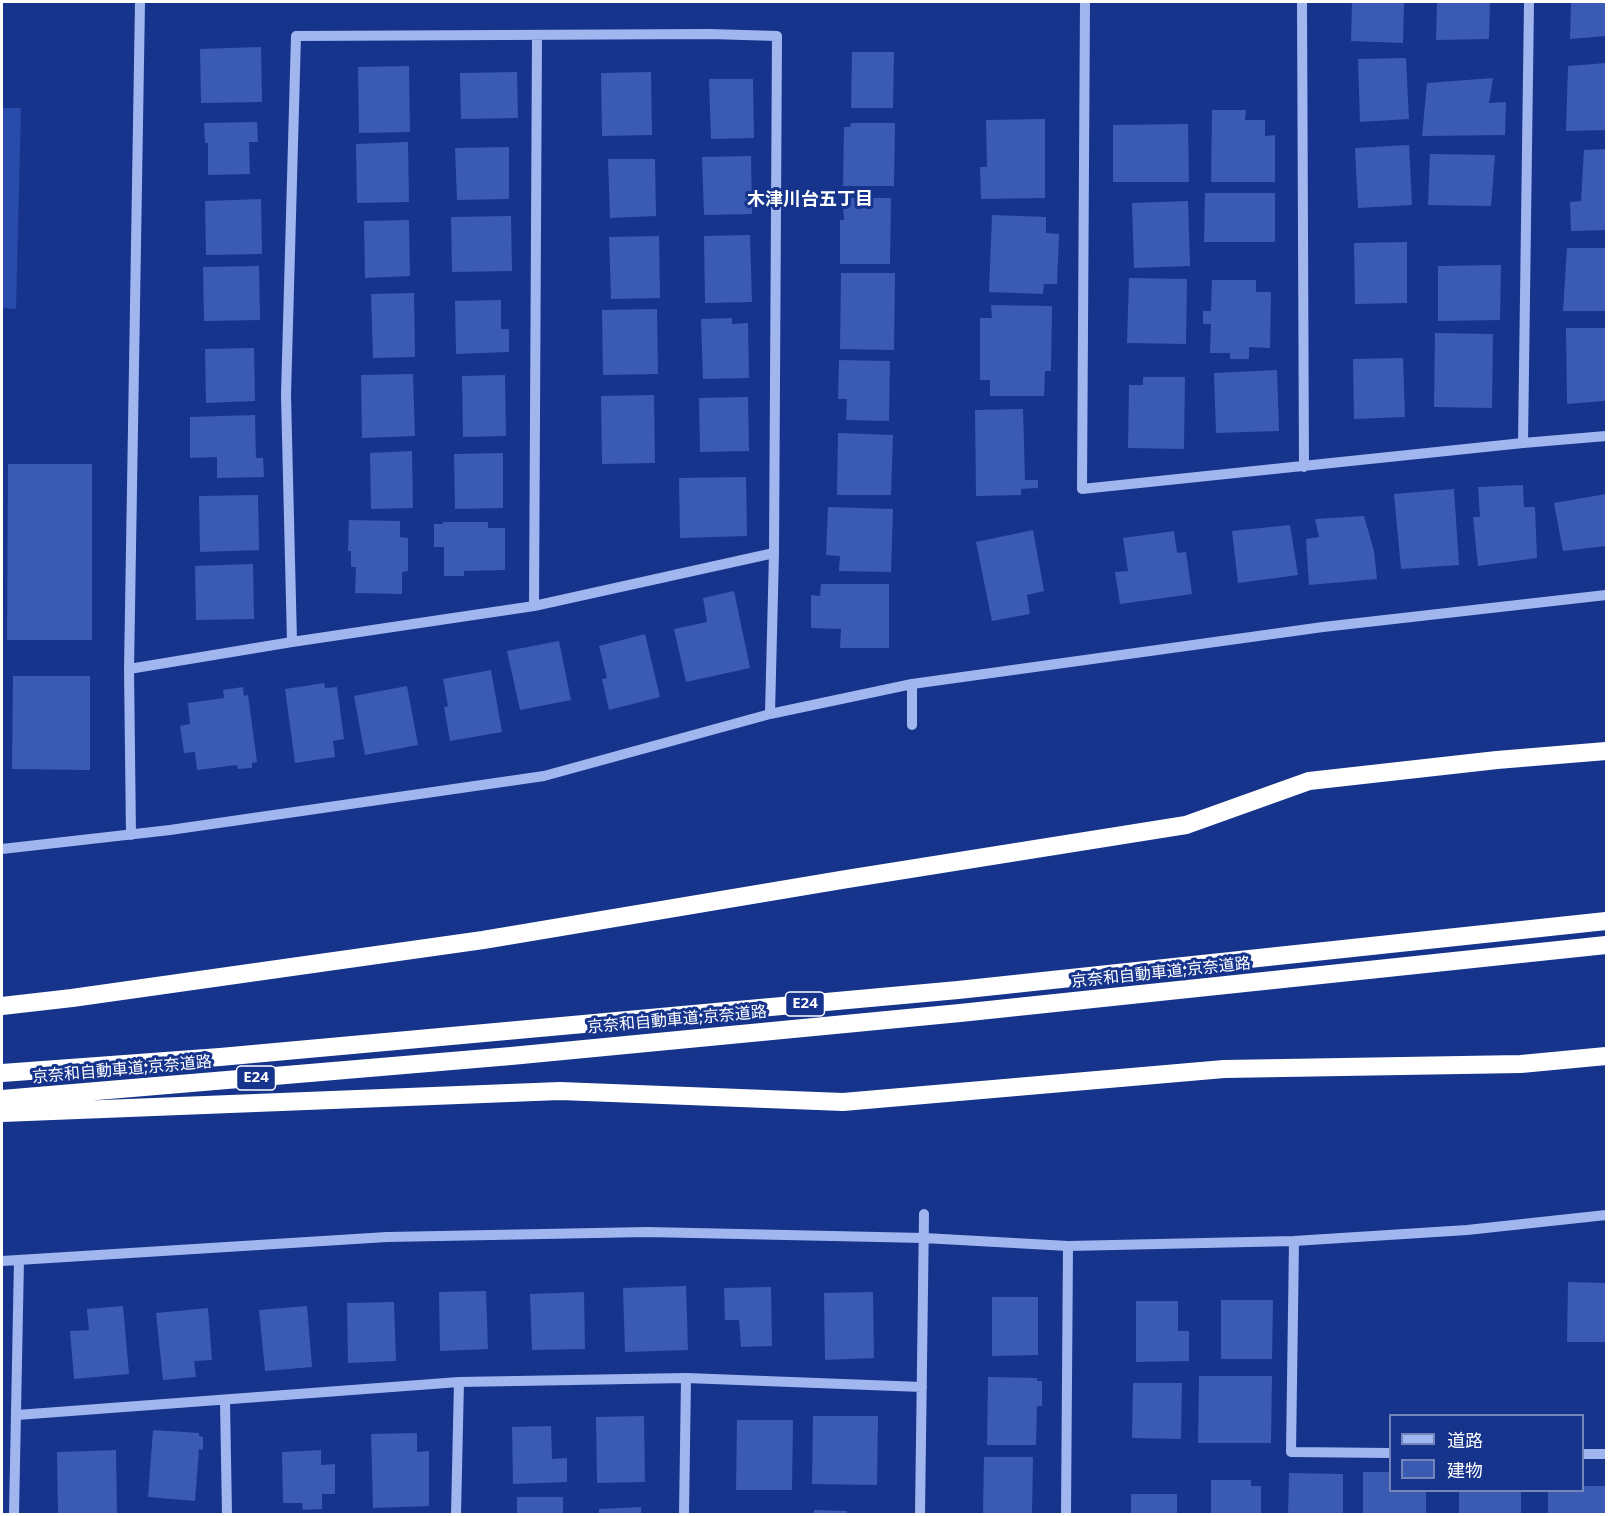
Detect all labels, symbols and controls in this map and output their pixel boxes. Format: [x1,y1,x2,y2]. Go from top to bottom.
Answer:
district label: 木津川台五丁目 [747,189,873,211]
street label: 京奈和自動車道;京奈道路 [1070,954,1252,992]
road number: E24 [786,992,824,1016]
street label: 京奈和自動車道;京奈道路 [586,1003,768,1037]
street label: 京奈和自動車道;京奈道路 [31,1053,213,1087]
road number: E24 [236,1066,276,1090]
legend [1389,1414,1584,1492]
text: 道路 [1447,1428,1483,1452]
text: 建物 [1447,1458,1483,1482]

